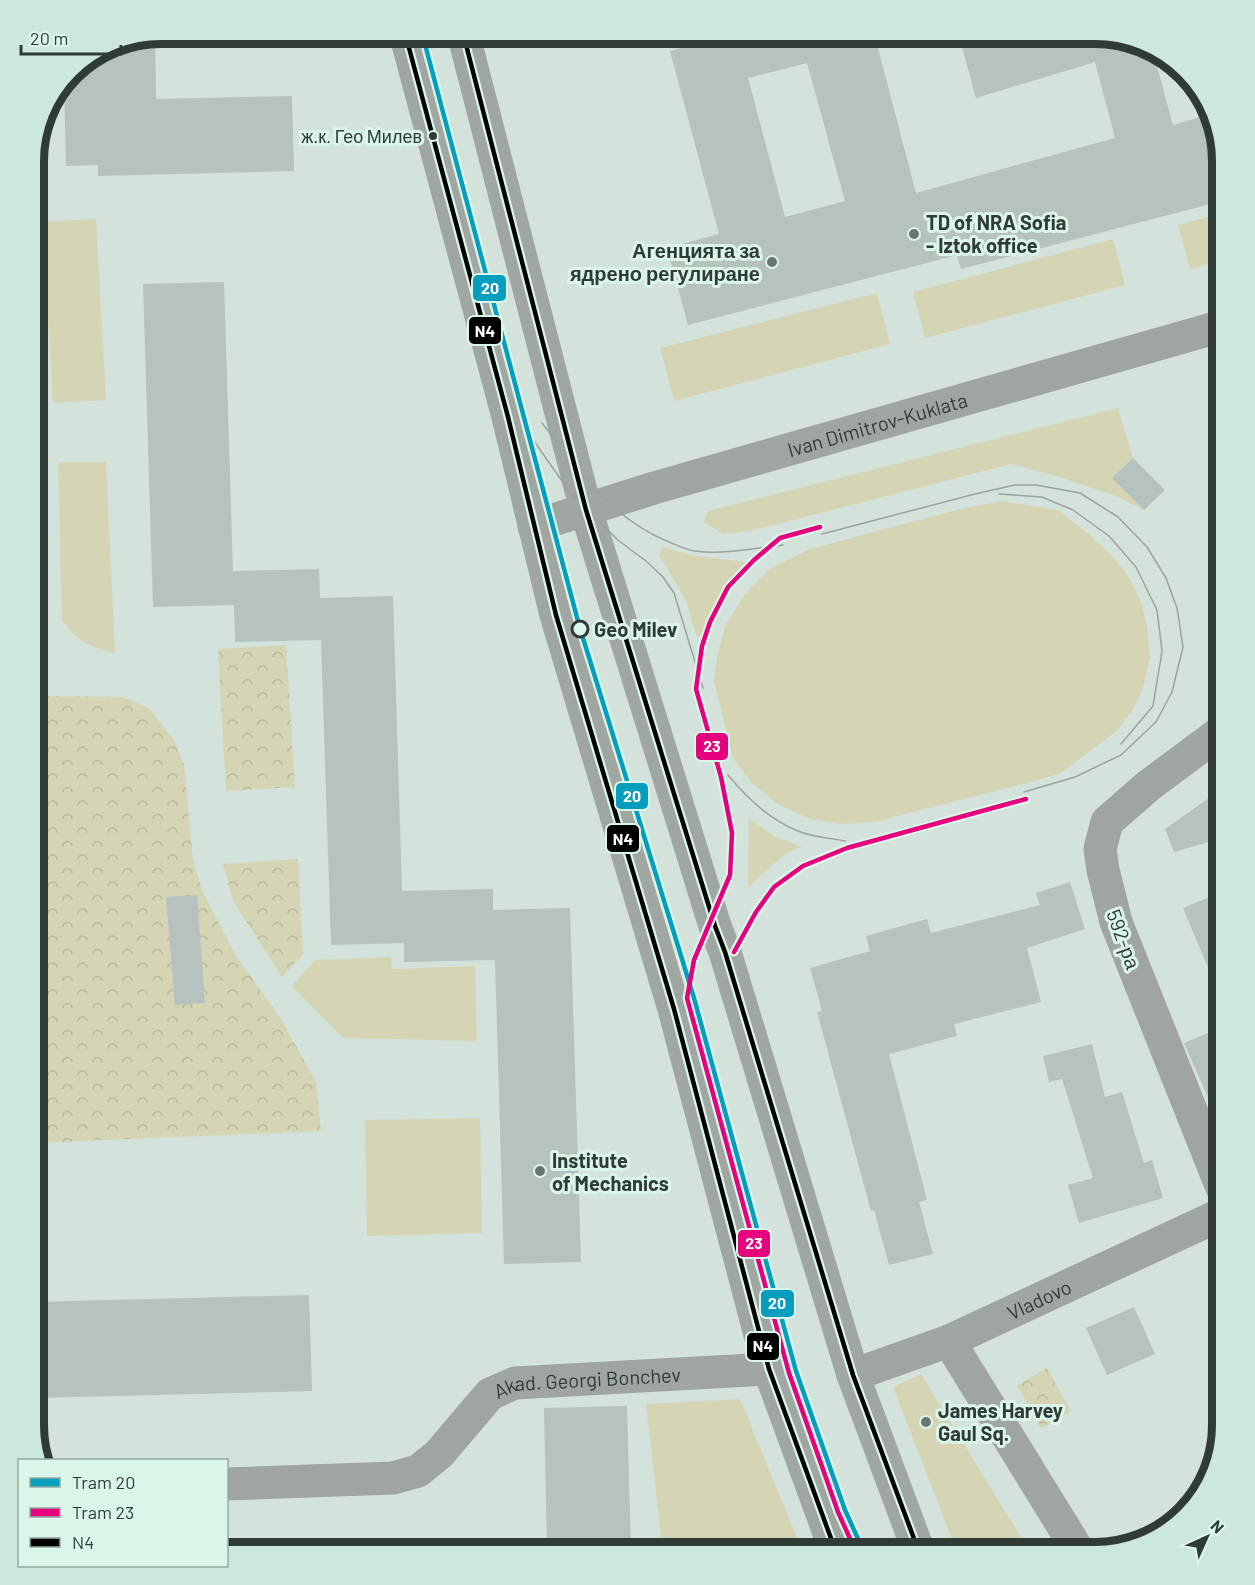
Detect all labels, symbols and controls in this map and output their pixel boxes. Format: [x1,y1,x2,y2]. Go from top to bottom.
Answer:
scale bar [21,18,122,56]
text: 20 m [30,27,68,49]
place label: ж.к. Гео Милев [301,125,422,147]
marker: ж.к. Гео Милев [427,130,439,142]
place label: TD of NRA Sofia - Iztok office [926,210,1066,257]
marker: TD of NRA Sofia - Iztok office [907,227,921,241]
place label: Агенцията за ядрено регулиране [569,238,761,285]
marker: Агенцията за ядрено регулиране [765,255,779,269]
line badge: 20 [472,274,507,302]
text: 20 [481,278,499,297]
line badge: N4 [468,316,502,345]
text: N4 [475,321,495,340]
street label: Ivan Dimitrov-Kuklata [785,387,970,461]
place label: Geo Milev [594,617,677,641]
marker: Geo Milev [571,620,589,638]
line badge: 23 [695,732,729,761]
text: 23 [703,736,721,755]
line badge: 20 [615,782,649,810]
text: 20 [623,786,641,805]
line badge: N4 [606,824,640,853]
text: N4 [613,829,633,848]
street label: 592-ра [1102,906,1146,973]
place label: Institute of Mechanics [552,1148,669,1195]
marker: Institute of Mechanics [533,1164,547,1178]
line badge: 23 [737,1229,771,1258]
text: 23 [745,1233,763,1252]
street label: Vladovo [1003,1274,1075,1324]
line badge: 20 [760,1289,795,1318]
text: 20 [768,1293,786,1312]
line badge: N4 [746,1332,780,1361]
text: N4 [753,1336,773,1355]
street label: Akad. Georgi Bonchev [490,1362,681,1403]
place label: James Harvey Gaul Sq. [938,1398,1063,1445]
marker: James Harvey Gaul Sq. [919,1415,933,1429]
legend [18,1459,228,1567]
text: Tram 20 [72,1471,135,1493]
text: Tram 23 [72,1501,134,1523]
north arrow [1177,1507,1237,1567]
text: N [1207,1516,1228,1537]
text: N4 [72,1531,94,1553]

